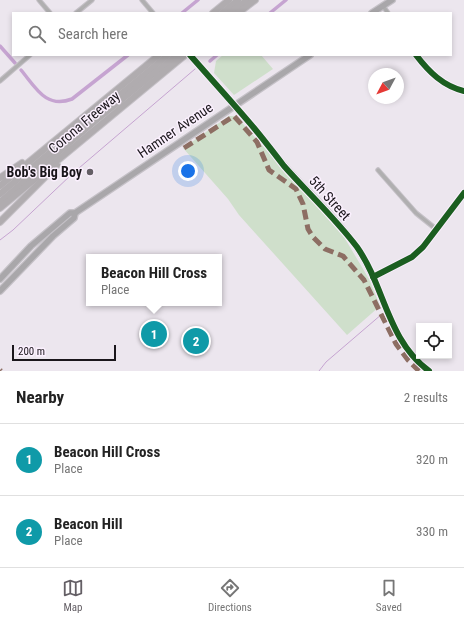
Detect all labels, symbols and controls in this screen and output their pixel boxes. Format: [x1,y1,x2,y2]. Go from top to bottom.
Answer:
search box [12,12,452,56]
icon: search [26,23,48,45]
text: Search here [58,25,128,43]
north arrow [368,68,404,104]
street label: Corona Freeway [45,87,123,156]
street label: Hamner Avenue [134,99,216,161]
your location [178,161,198,181]
place label: Bob's Big Boy [7,164,83,180]
marker: Bob's Big Boy [85,167,95,177]
street label: 5th Street [306,173,354,223]
popup [86,254,222,306]
text: Beacon Hill Cross [101,264,207,282]
text: Place [101,282,129,297]
pin: 1 [141,319,167,349]
map controls [416,323,452,359]
button: locate [416,323,452,359]
pin: 2 [183,326,209,356]
scale bar [12,343,116,362]
text: 200 m [18,345,45,358]
text: Nearby [16,387,64,407]
text: 2 results [404,390,448,405]
text: Beacon Hill Cross [54,443,160,461]
text: 1 [26,452,32,467]
text: 320 m [416,452,448,467]
text: Place [54,461,83,476]
text: Beacon Hill [54,515,122,533]
text: 2 [26,524,32,539]
text: 330 m [416,524,448,539]
text: Place [54,533,83,548]
tab: Map [62,577,84,614]
tab: Directions [208,577,252,614]
tab: Saved [376,577,402,614]

